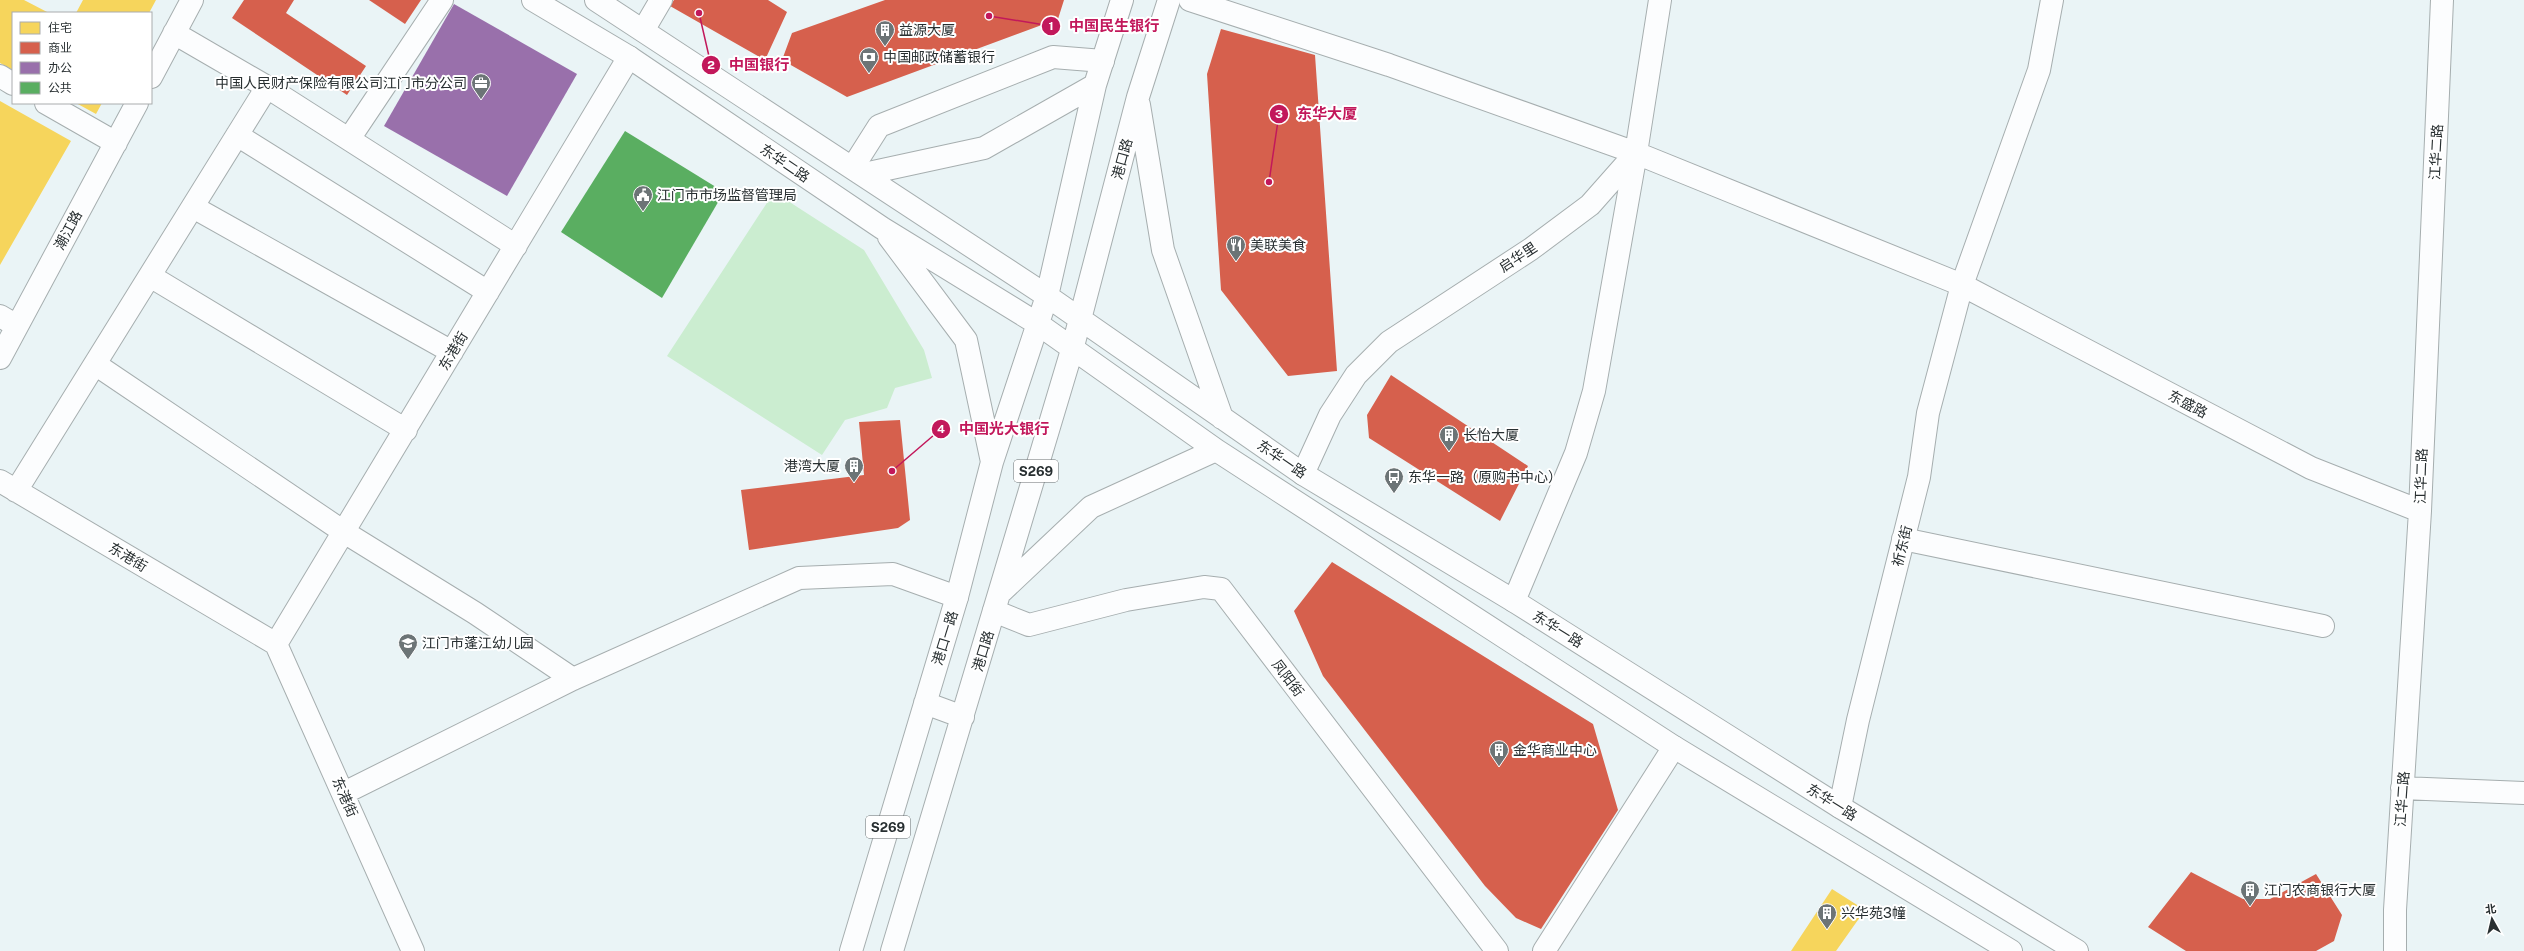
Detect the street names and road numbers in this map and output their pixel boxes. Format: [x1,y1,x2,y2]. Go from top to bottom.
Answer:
street label: 江华二路 [2427,124,2445,180]
street label: 港口路 [1109,137,1135,181]
street label: 东华二路 [757,141,813,185]
street label: 潮江路 [51,208,85,252]
street label: 启华里 [1496,239,1540,275]
street label: 东港街 [435,329,471,373]
street label: 东盛路 [2166,387,2210,421]
street label: 东华一路 [1254,437,1310,481]
street label: 江华二路 [2412,448,2430,504]
road number: S269 [1014,460,1058,482]
street label: 祈东街 [1889,524,1915,568]
street label: 东港街 [106,539,150,575]
street label: 东华一路 [1530,607,1586,651]
street label: 港口一路 [929,609,961,667]
street label: 港口路 [969,629,997,673]
street label: 凤阳街 [1269,656,1307,700]
street label: 江华二路 [2392,771,2412,827]
street label: 东港街 [329,775,361,819]
street label: 东华一路 [1804,780,1860,824]
road number: S269 [866,816,910,838]

